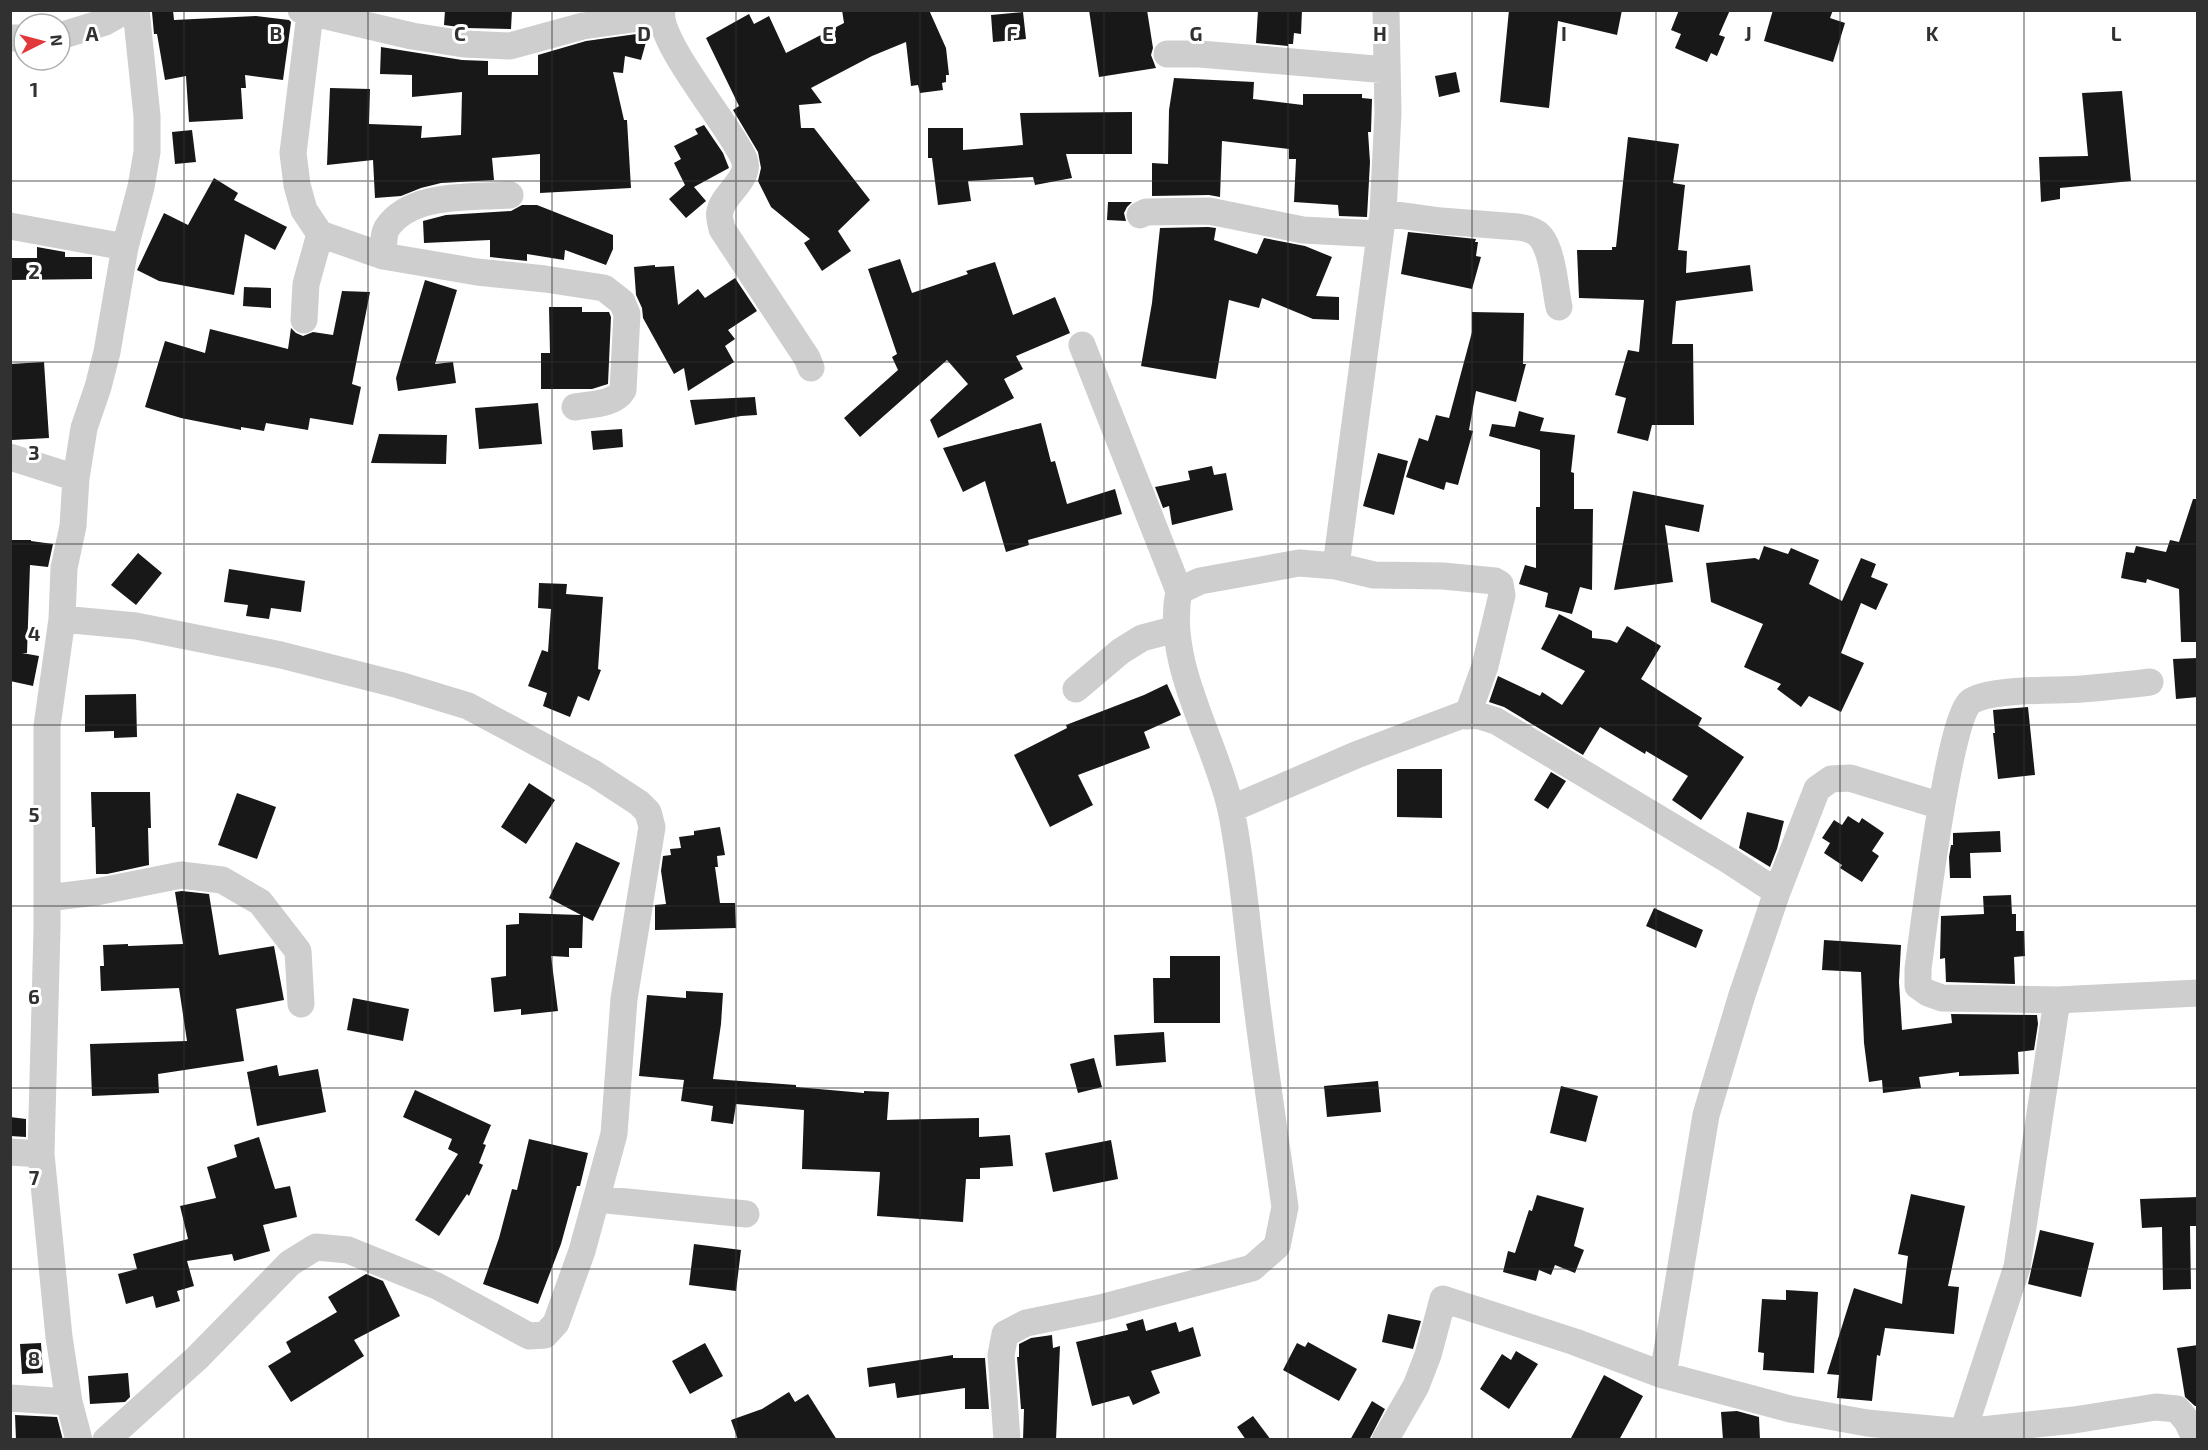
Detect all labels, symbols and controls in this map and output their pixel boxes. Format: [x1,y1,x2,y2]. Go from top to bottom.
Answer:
north arrow [12,12,72,72]
text: A [85,21,99,45]
text: B [270,21,282,45]
text: C [454,21,466,45]
text: D [637,21,651,45]
text: E [822,21,834,45]
text: F [1006,21,1018,45]
text: G [1190,21,1202,45]
text: H [1373,21,1387,45]
text: I [1561,21,1567,45]
text: J [1744,21,1752,45]
text: K [1926,21,1939,45]
text: L [2111,21,2122,45]
text: N [47,34,67,47]
text: 1 [30,77,38,101]
text: 2 [28,259,40,283]
text: 3 [28,440,40,464]
text: 4 [28,621,41,645]
text: 5 [28,802,40,826]
text: 6 [28,984,40,1008]
text: 7 [29,1165,40,1189]
text: 8 [28,1346,40,1370]

